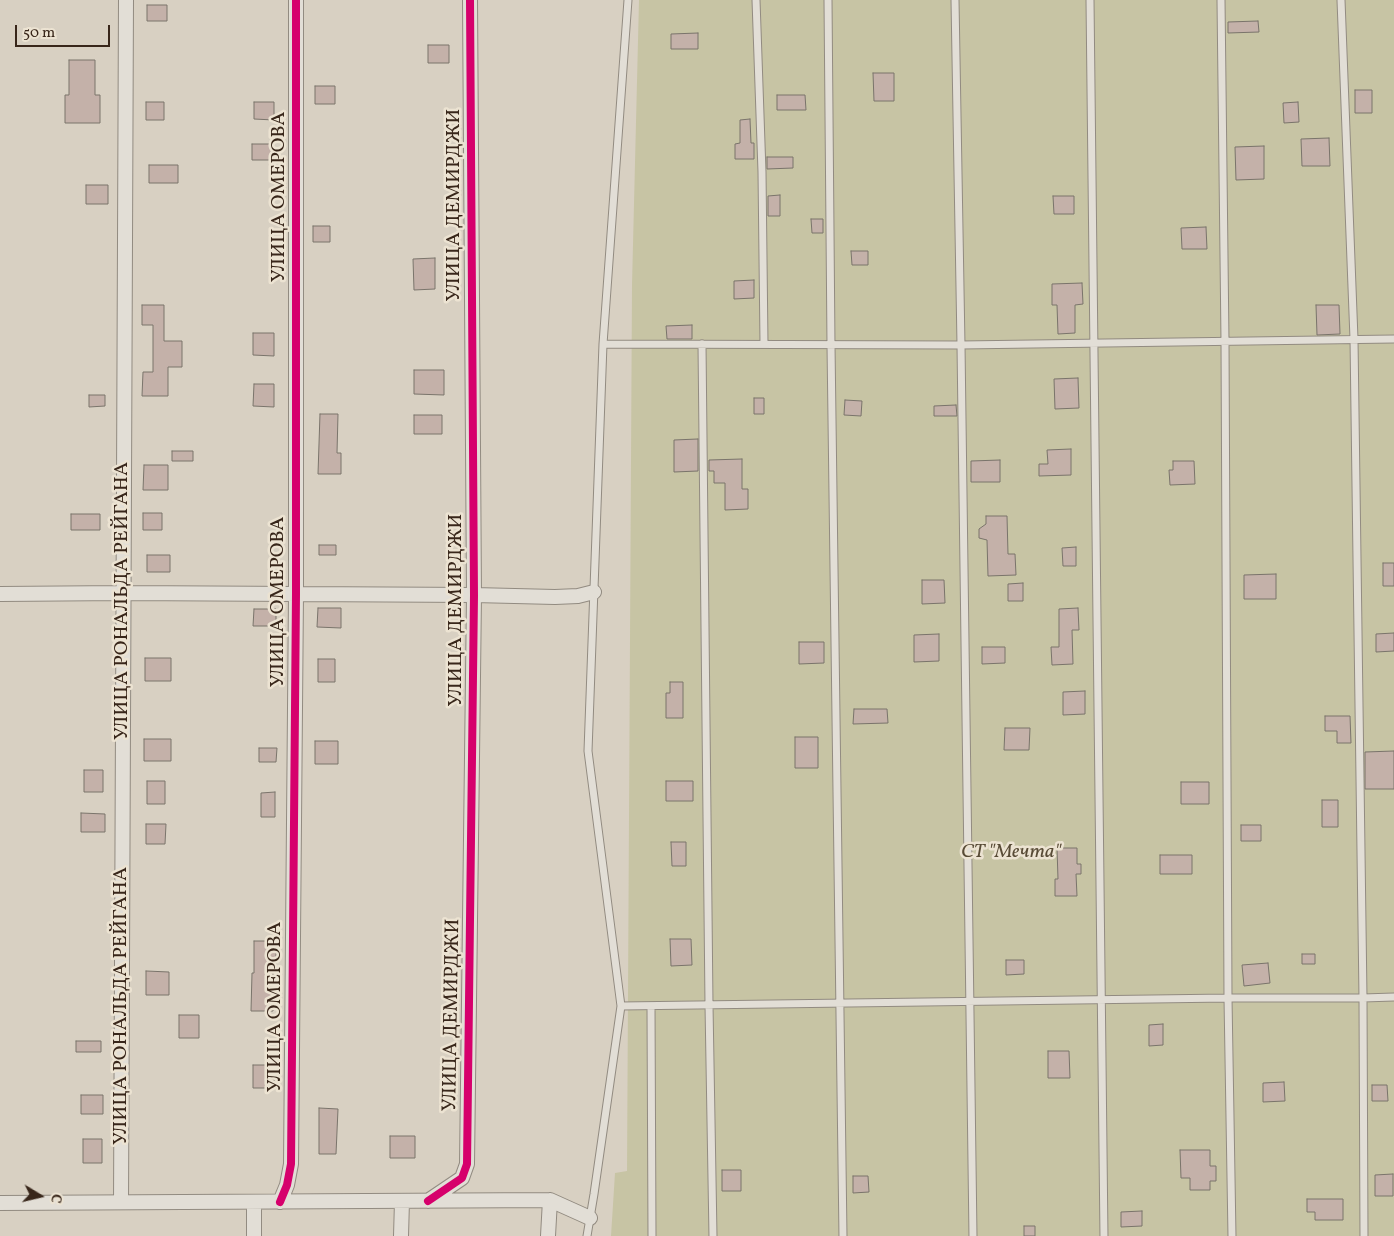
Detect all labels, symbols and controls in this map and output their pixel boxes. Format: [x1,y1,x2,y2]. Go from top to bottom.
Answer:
scale bar [18,15,112,47]
text: 50 m [23,23,55,44]
street label: УЛИЦА ДЕМИРДЖИ [443,109,467,301]
street label: УЛИЦА ОМЕРОВА [268,112,292,282]
street label: УЛИЦА РОНАЛЬДА РЕЙГАНА [111,462,135,740]
street label: УЛИЦА ДЕМИРДЖИ [445,514,469,706]
street label: УЛИЦА ОМЕРОВА [267,517,291,687]
park label: СТ "Мечта" [961,841,1061,865]
street label: УЛИЦА РОНАЛЬДА РЕЙГАНА [110,867,134,1145]
street label: УЛИЦА ДЕМИРДЖИ [439,918,467,1112]
street label: УЛИЦА ОМЕРОВА [264,922,288,1092]
north arrow [15,1171,65,1221]
text: С [45,1192,65,1204]

